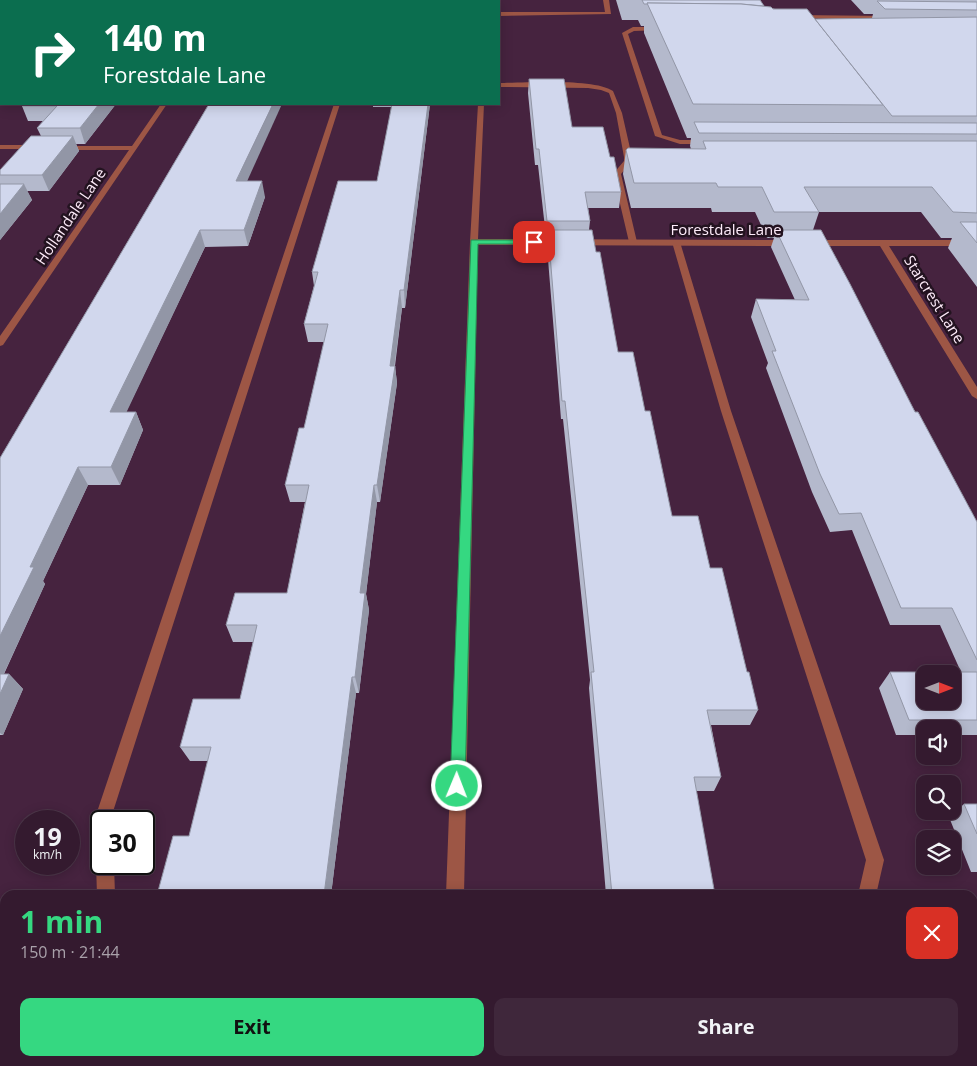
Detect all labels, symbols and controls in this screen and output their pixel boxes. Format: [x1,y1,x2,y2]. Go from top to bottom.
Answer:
text: 140 m [103,14,207,61]
icon: right [20,20,85,85]
text: Forestdale Lane [103,59,266,89]
street label: Hollandale Lane [30,164,110,268]
street label: Forestdale Lane [670,219,782,239]
pin [513,221,555,263]
icon: arrive [520,228,548,256]
street label: Starcrest Lane [900,251,970,347]
north arrow [916,665,961,710]
map controls [916,665,961,875]
button: sound [916,720,961,765]
position arrow [430,759,482,811]
button: search [916,775,961,820]
speed limit sign: 30 [90,810,155,875]
text: 19 [33,819,62,853]
button: layers [916,830,961,875]
text: km/h [33,846,62,863]
text: 1 min [20,901,103,942]
button: close [906,907,958,959]
text: 150 m · 21:44 [20,941,120,963]
button: Exit [20,998,484,1056]
button: Share [494,998,958,1056]

